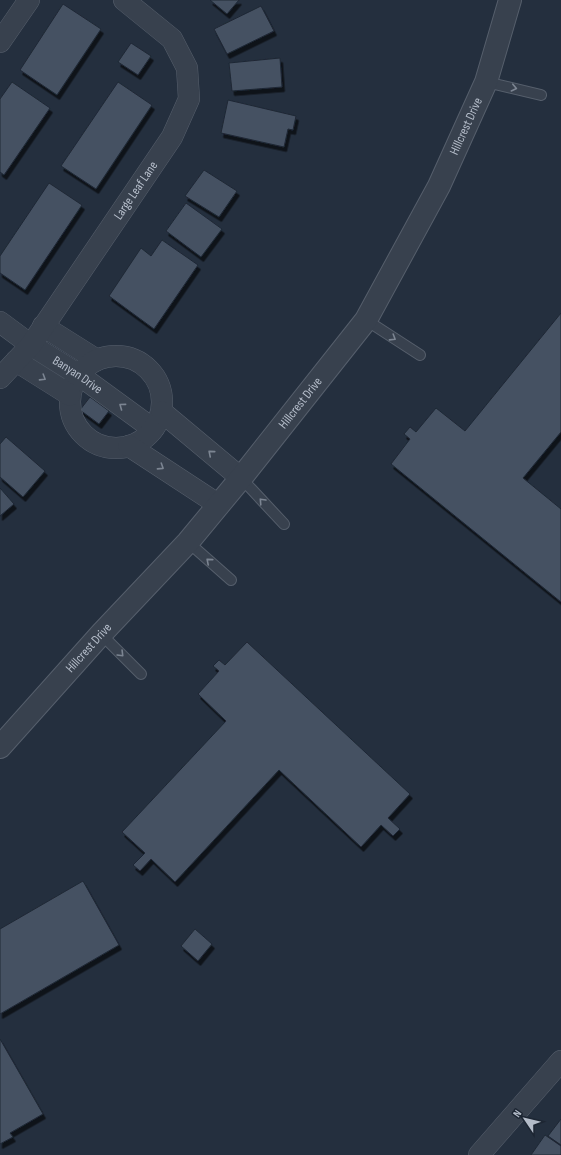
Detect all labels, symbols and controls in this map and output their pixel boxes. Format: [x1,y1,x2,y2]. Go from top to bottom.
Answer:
one-way arrow [510,84,517,92]
street label: Hillcrest Drive [446,95,486,157]
street label: Large Leaf Lane [110,158,161,223]
one-way arrow [389,333,396,340]
street label: Banyan Drive [50,353,106,397]
one-way arrow [39,373,46,381]
street label: Hillcrest Drive [275,374,326,432]
one-way arrow [119,403,126,411]
one-way arrow [208,450,216,457]
one-way arrow [157,463,164,470]
one-way arrow [260,498,267,506]
one-way arrow [207,558,214,565]
street label: Hillcrest Drive [62,620,115,676]
one-way arrow [116,649,124,657]
north arrow [505,1099,545,1139]
text: N [510,1107,524,1120]

